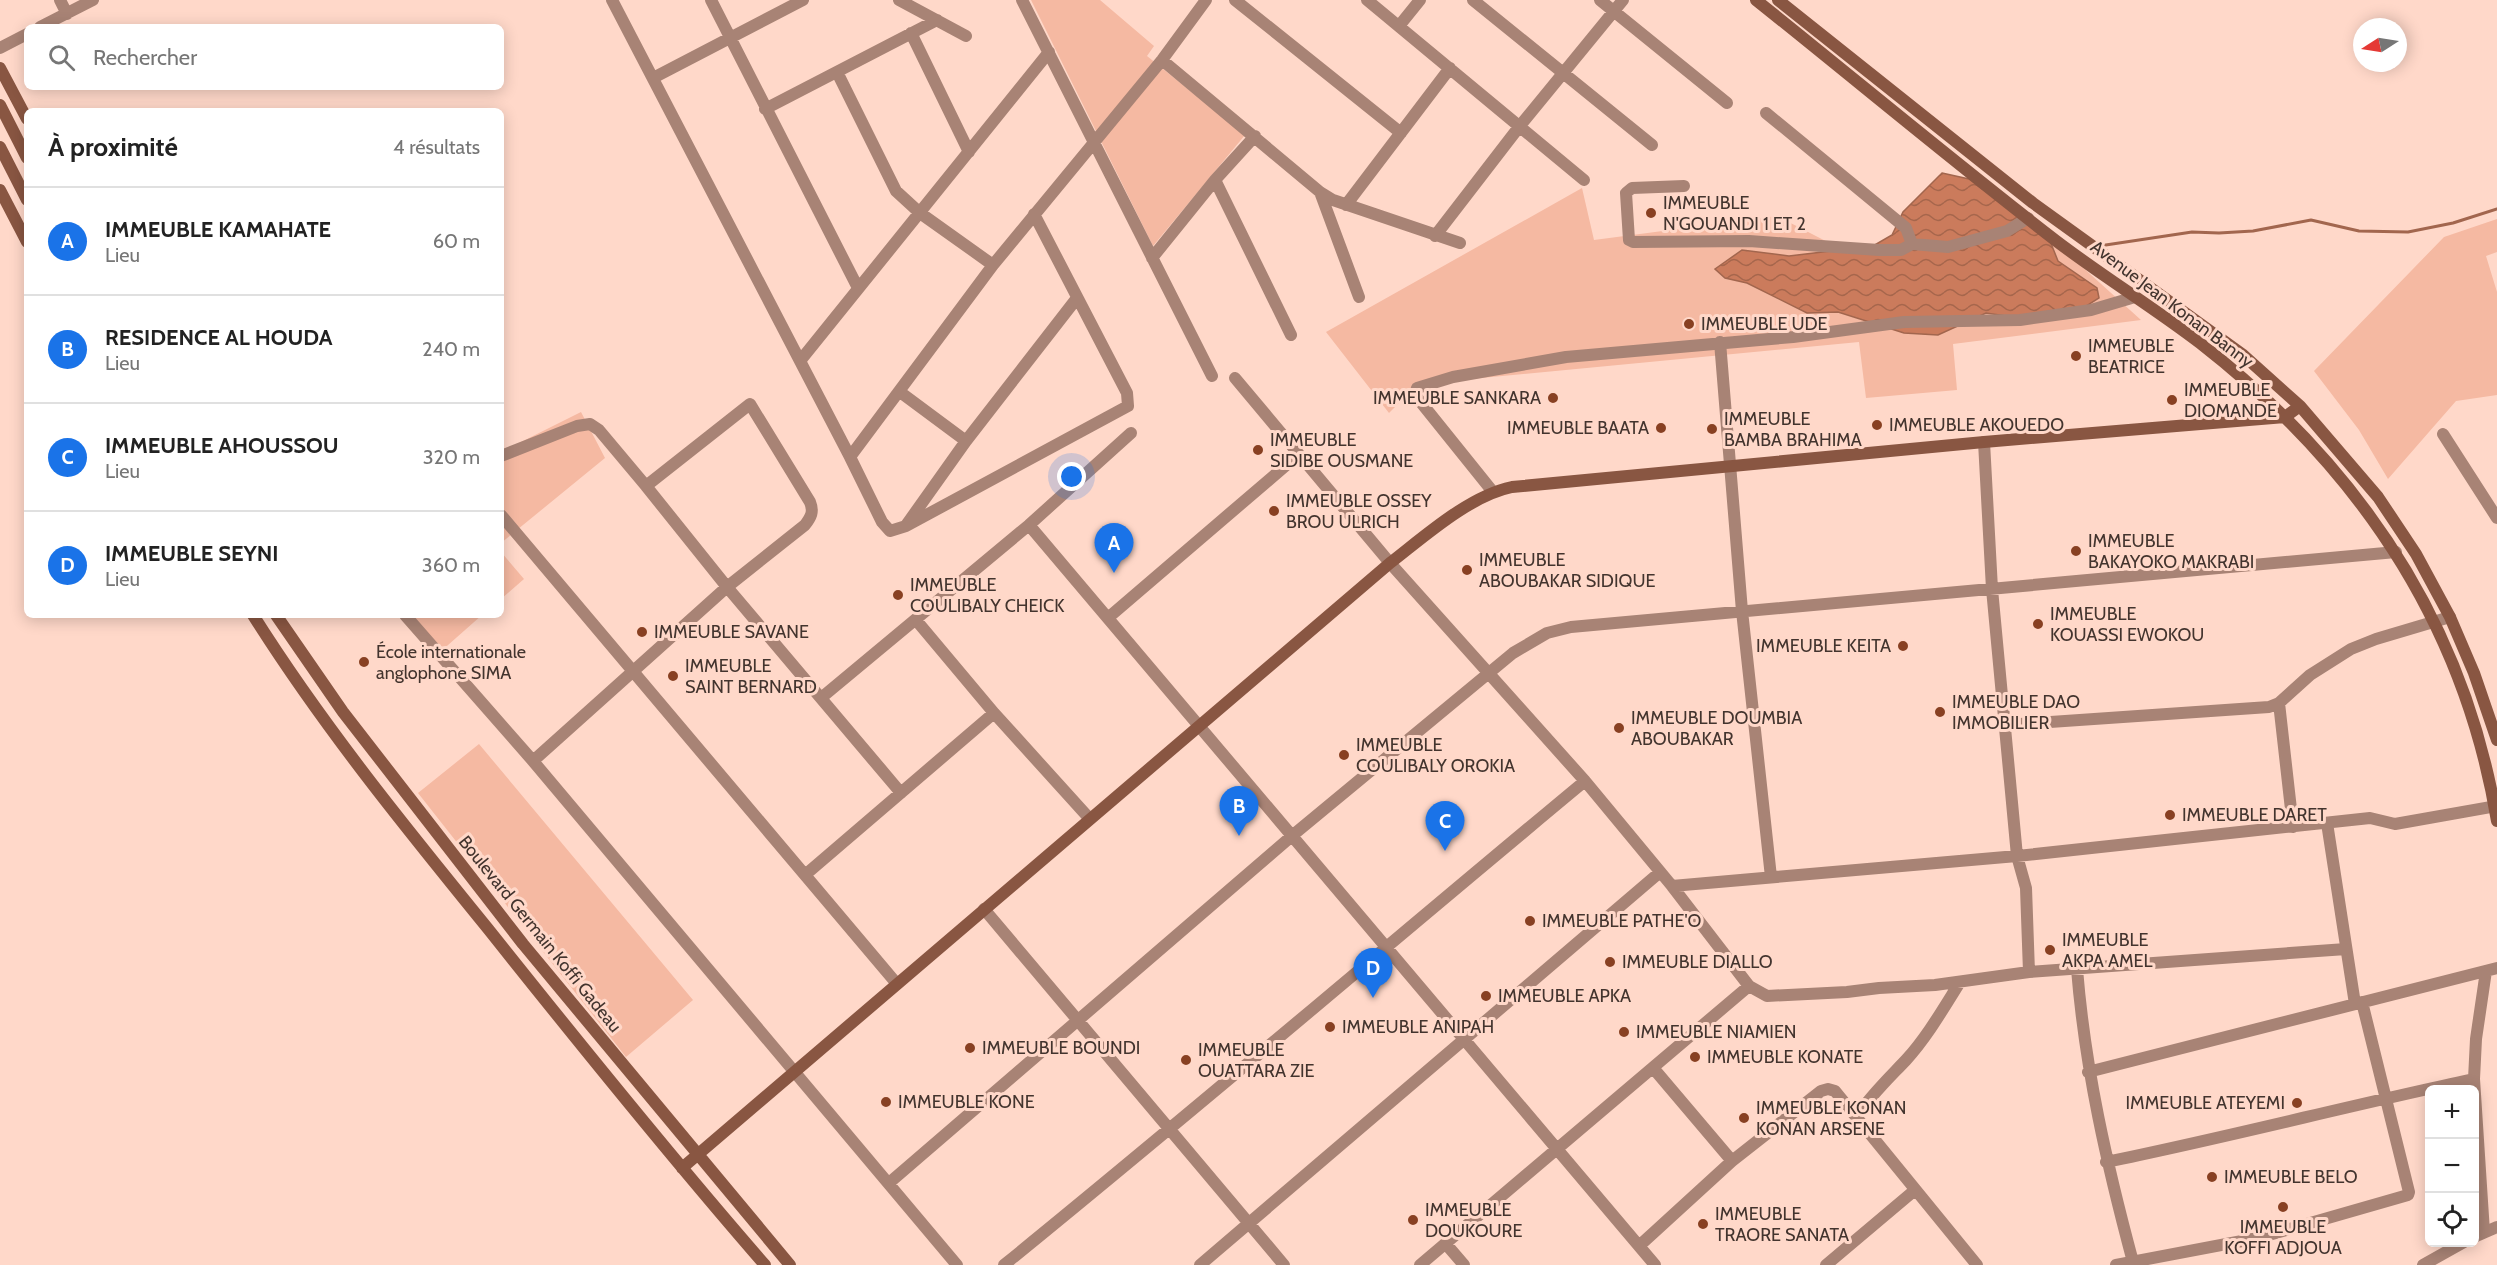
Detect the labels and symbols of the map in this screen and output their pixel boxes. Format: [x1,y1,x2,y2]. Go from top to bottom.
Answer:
north arrow [2353,18,2407,72]
place label: IMMEUBLE N'GOUANDI 1 ET 2 [1663,192,1806,235]
marker: IMMEUBLE N'GOUANDI 1 ET 2 [1644,206,1658,220]
street label: Avenue Jean Konan Banny [2086,236,2258,372]
place label: IMMEUBLE UDE [1701,313,1828,335]
marker: IMMEUBLE UDE [1682,317,1696,331]
place label: IMMEUBLE BEATRICE [2088,335,2174,378]
marker: IMMEUBLE BEATRICE [2069,349,2083,363]
place label: IMMEUBLE DIOMANDE [2184,379,2277,422]
place label: IMMEUBLE SANKARA [1373,387,1541,409]
marker: IMMEUBLE SANKARA [1546,391,1560,405]
marker: IMMEUBLE DIOMANDE [2165,393,2179,407]
place label: IMMEUBLE BAMBA BRAHIMA [1724,408,1862,451]
place label: IMMEUBLE AKOUEDO [1889,414,2064,436]
place label: IMMEUBLE BAATA [1507,417,1649,439]
marker: IMMEUBLE AKOUEDO [1870,418,1884,432]
marker: IMMEUBLE BAATA [1654,421,1668,435]
marker: IMMEUBLE BAMBA BRAHIMA [1705,422,1719,436]
place label: IMMEUBLE SIDIBE OUSMANE [1270,429,1413,472]
marker: IMMEUBLE SIDIBE OUSMANE [1251,443,1265,457]
your location [1057,462,1086,491]
place label: IMMEUBLE OSSEY BROU ULRICH [1286,490,1432,533]
marker: IMMEUBLE OSSEY BROU ULRICH [1267,504,1281,518]
pin: A [1094,524,1134,573]
place label: IMMEUBLE BAKAYOKO MAKRABI [2088,530,2254,573]
marker: IMMEUBLE BAKAYOKO MAKRABI [2069,544,2083,558]
place label: IMMEUBLE ABOUBAKAR SIDIQUE [1479,549,1655,592]
marker: IMMEUBLE ABOUBAKAR SIDIQUE [1460,563,1474,577]
place label: IMMEUBLE COULIBALY CHEICK [910,574,1065,617]
marker: IMMEUBLE COULIBALY CHEICK [891,588,905,602]
place label: IMMEUBLE KOUASSI EWOKOU [2050,603,2204,646]
marker: IMMEUBLE KOUASSI EWOKOU [2031,617,2045,631]
place label: IMMEUBLE SAVANE [654,621,809,643]
marker: IMMEUBLE SAVANE [635,625,649,639]
place label: IMMEUBLE KEITA [1756,635,1891,657]
marker: IMMEUBLE KEITA [1896,639,1910,653]
place label: École internationale anglophone SIMA [376,641,526,684]
marker: École internationale anglophone SIMA [357,655,371,669]
place label: IMMEUBLE SAINT BERNARD [685,655,817,698]
marker: IMMEUBLE SAINT BERNARD [666,669,680,683]
place label: IMMEUBLE DAO IMMOBILIER [1952,691,2080,734]
marker: IMMEUBLE DAO IMMOBILIER [1933,705,1947,719]
place label: IMMEUBLE DOUMBIA ABOUBAKAR [1631,707,1802,750]
marker: IMMEUBLE DOUMBIA ABOUBAKAR [1612,721,1626,735]
place label: IMMEUBLE COULIBALY OROKIA [1356,734,1515,777]
marker: IMMEUBLE COULIBALY OROKIA [1337,748,1351,762]
pin: B [1220,786,1258,836]
pin: C [1426,802,1464,851]
place label: IMMEUBLE DARET [2182,804,2327,826]
marker: IMMEUBLE DARET [2163,808,2177,822]
street label: Boulevard Germain Koffi Gadeau [454,831,626,1037]
place label: IMMEUBLE PATHE'O [1542,910,1701,932]
marker: IMMEUBLE PATHE'O [1523,914,1537,928]
place label: IMMEUBLE AKPA AMEL [2062,929,2153,972]
marker: IMMEUBLE AKPA AMEL [2043,943,2057,957]
pin: D [1354,948,1392,998]
place label: IMMEUBLE DIALLO [1622,951,1773,973]
marker: IMMEUBLE DIALLO [1603,955,1617,969]
place label: IMMEUBLE APKA [1498,985,1631,1007]
marker: IMMEUBLE APKA [1479,989,1493,1003]
place label: IMMEUBLE ANIPAH [1342,1016,1494,1038]
marker: IMMEUBLE ANIPAH [1323,1020,1337,1034]
place label: IMMEUBLE NIAMIEN [1636,1021,1797,1043]
marker: IMMEUBLE NIAMIEN [1617,1025,1631,1039]
place label: IMMEUBLE BOUNDI [982,1037,1140,1059]
place label: IMMEUBLE OUATTARA ZIE [1198,1039,1314,1082]
marker: IMMEUBLE BOUNDI [963,1041,977,1055]
place label: IMMEUBLE KONATE [1707,1046,1863,1068]
marker: IMMEUBLE KONATE [1688,1050,1702,1064]
marker: IMMEUBLE OUATTARA ZIE [1179,1053,1193,1067]
place label: IMMEUBLE KONE [898,1091,1035,1113]
place label: IMMEUBLE ATEYEMI [2126,1092,2285,1114]
marker: IMMEUBLE KONE [879,1095,893,1109]
marker: IMMEUBLE ATEYEMI [2290,1096,2304,1110]
place label: IMMEUBLE KONAN KONAN ARSENE [1756,1097,1906,1140]
marker: IMMEUBLE KONAN KONAN ARSENE [1737,1111,1751,1125]
place label: IMMEUBLE BELO [2224,1166,2358,1188]
marker: IMMEUBLE BELO [2205,1170,2219,1184]
place label: IMMEUBLE DOUKOURE [1425,1199,1522,1242]
marker: IMMEUBLE KOFFI ADJOUA [2276,1200,2290,1214]
place label: IMMEUBLE TRAORE SANATA [1715,1203,1849,1246]
marker: IMMEUBLE DOUKOURE [1406,1213,1420,1227]
place label: IMMEUBLE KOFFI ADJOUA [2224,1216,2342,1259]
marker: IMMEUBLE TRAORE SANATA [1696,1217,1710,1231]

